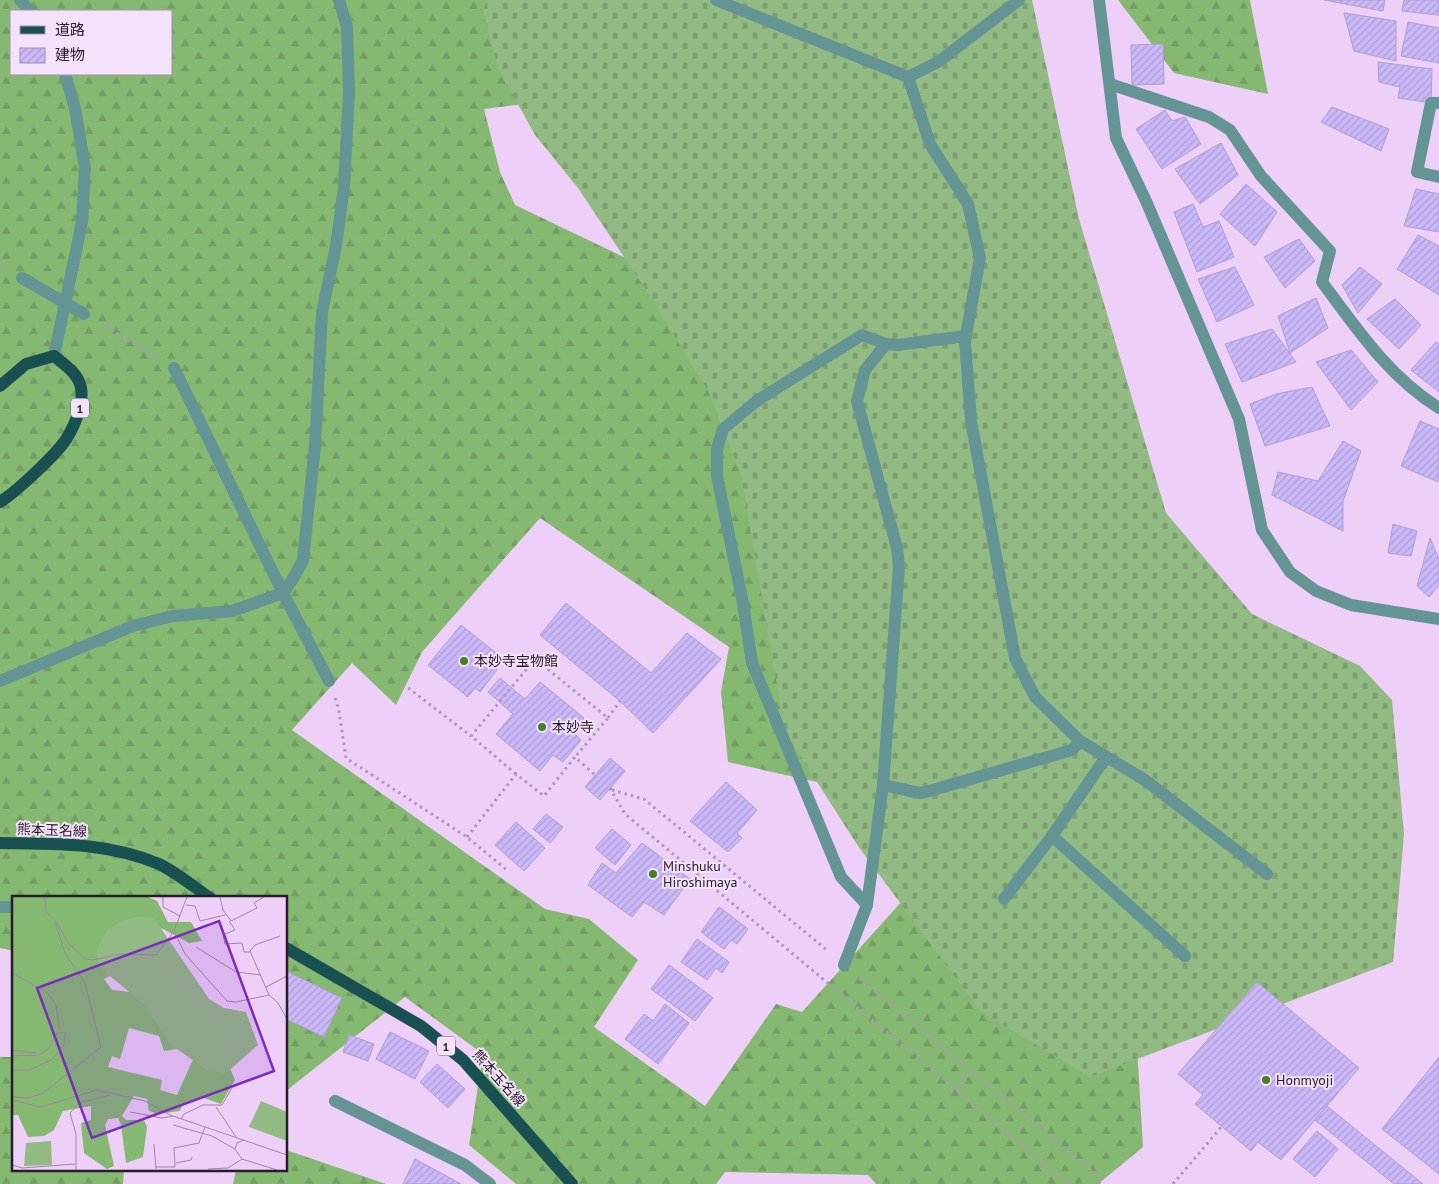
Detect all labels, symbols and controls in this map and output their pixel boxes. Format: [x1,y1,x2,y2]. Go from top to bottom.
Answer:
legend [10,10,172,75]
text: 道路 [55,20,85,39]
text: 建物 [55,45,85,64]
road number: 1 [71,398,89,418]
place label: 本妙寺宝物館 [474,652,558,670]
marker: 本妙寺宝物館 [458,655,470,667]
place label: 本妙寺 [552,718,594,736]
marker: 本妙寺 [536,721,548,733]
street label: 熊本玉名線 [17,820,87,840]
place label: Minshuku Hiroshimaya [663,857,738,891]
marker: Minshuku Hiroshimaya [647,868,659,880]
inset map [12,896,288,1172]
road number: 1 [437,1036,455,1056]
street label: 熊本玉名線 [469,1046,529,1110]
place label: Honmyoji [1276,1071,1333,1089]
marker: Honmyoji [1260,1074,1272,1086]

